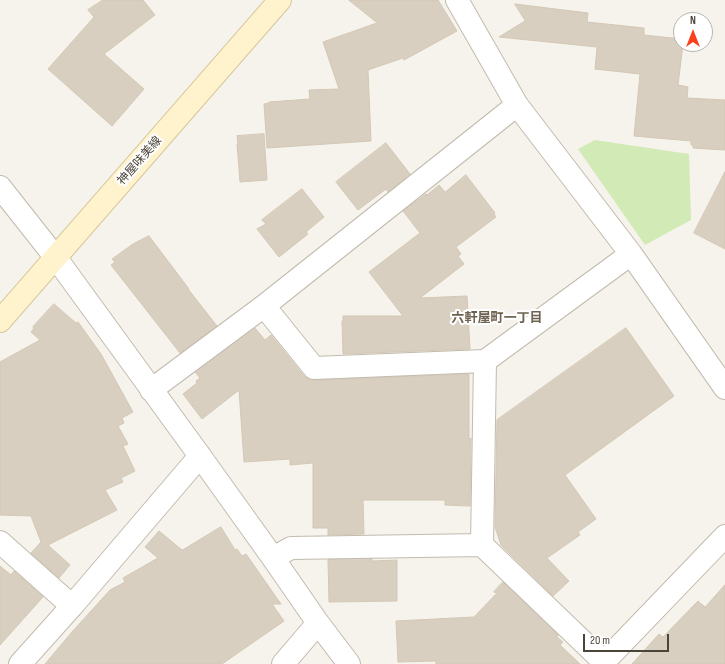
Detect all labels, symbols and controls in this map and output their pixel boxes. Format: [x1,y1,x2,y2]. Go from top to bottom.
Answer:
north arrow [673,12,713,52]
text: N [690,14,696,27]
street label: 神屋味美線 [115,134,165,188]
district label: 六軒屋町一丁目 [452,311,542,327]
scale bar [585,626,671,652]
text: 20 m [590,633,610,648]

